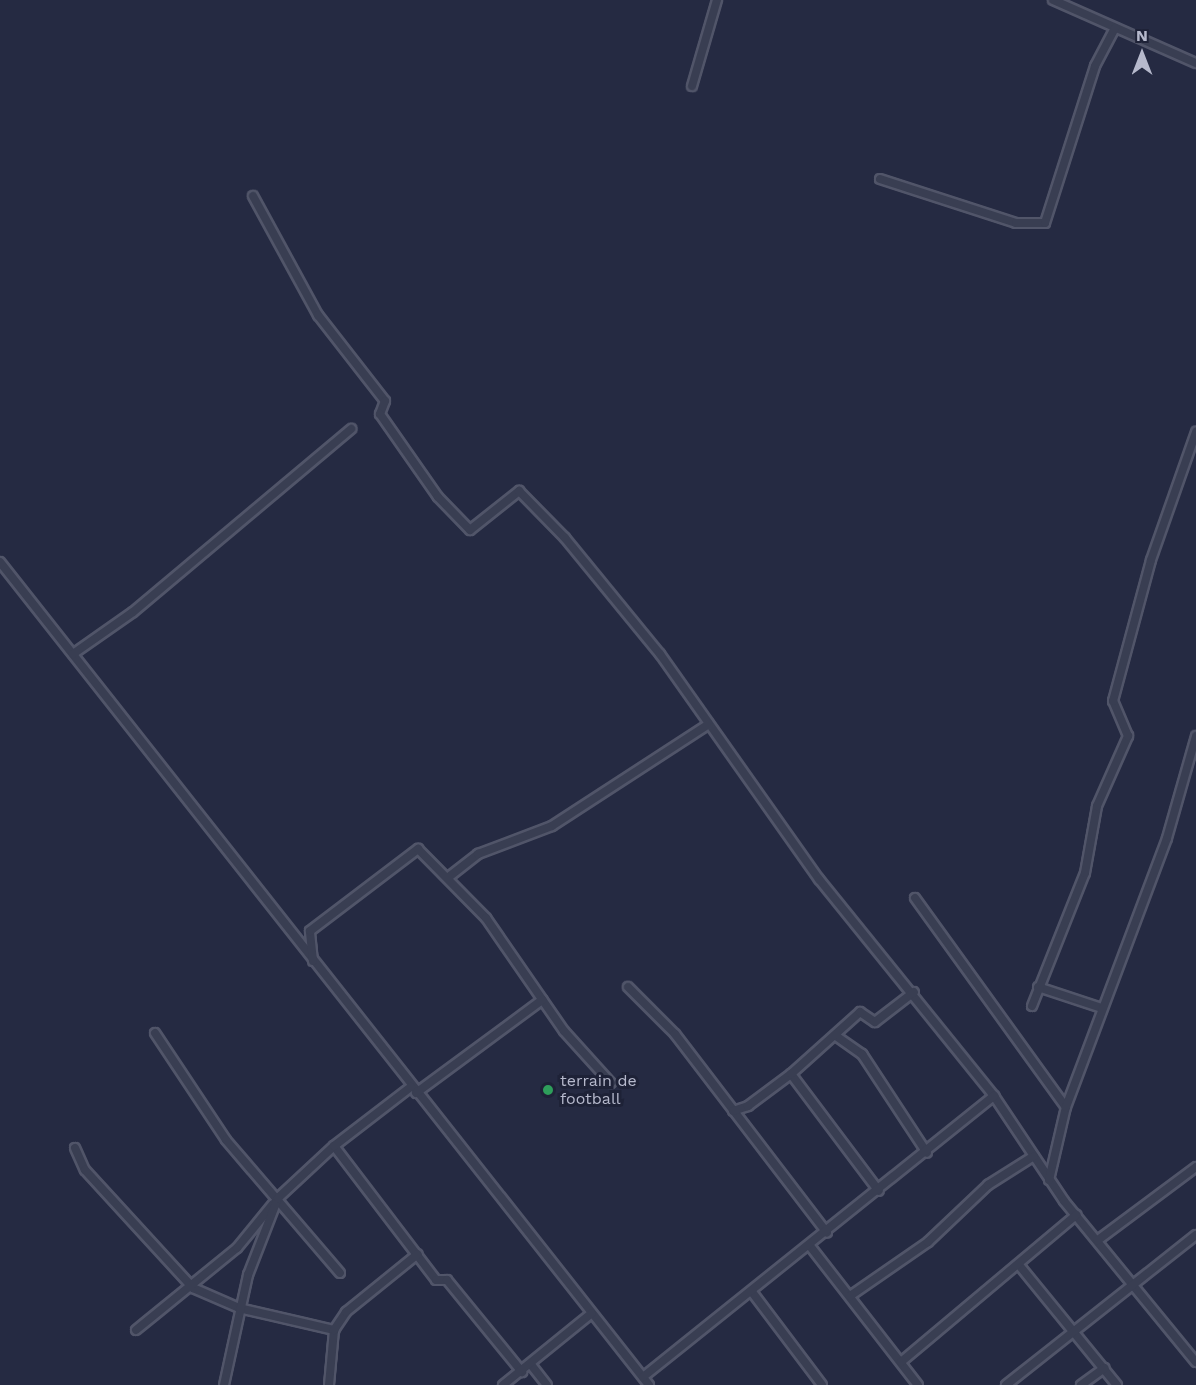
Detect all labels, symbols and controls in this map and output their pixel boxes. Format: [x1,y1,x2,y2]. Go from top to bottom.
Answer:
north arrow [1112,24,1172,84]
text: N [1136,26,1148,45]
place label: terrain de football [560,1071,637,1109]
marker: terrain de football [541,1083,555,1097]

